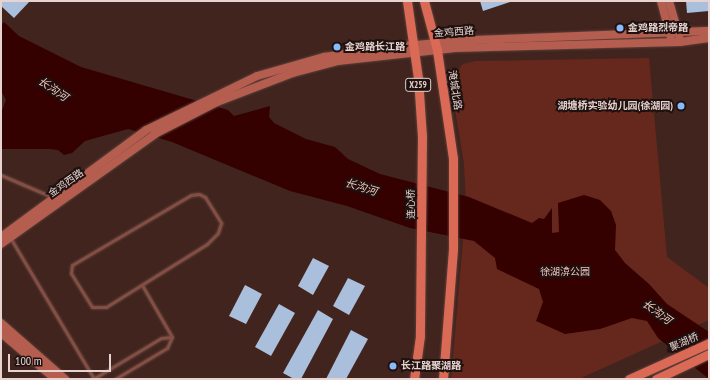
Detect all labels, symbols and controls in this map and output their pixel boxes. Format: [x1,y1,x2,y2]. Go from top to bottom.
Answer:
place label: 金鸡路烈帝路 [628,22,688,34]
marker: 金鸡路烈帝路 [615,23,625,33]
street label: 金鸡西路 [434,25,474,39]
place label: 金鸡路长江路 [345,41,405,53]
marker: 金鸡路长江路 [332,42,342,52]
street label: 淹城北路 [446,69,464,111]
water label: 长沟河 [36,74,70,104]
road number: X259 [405,78,431,92]
place label: 湖塘桥实验幼儿园(徐湖园) [557,100,673,112]
marker: 湖塘桥实验幼儿园(徐湖园) [676,101,686,111]
street label: 金鸡西路 [46,167,86,199]
water label: 长沟河 [343,176,379,198]
street label: 连心桥 [405,189,417,219]
park label: 徐湖渰公园 [540,266,590,278]
water label: 长沟河 [640,297,674,327]
street label: 聚湖桥 [668,330,700,354]
scale bar [10,346,113,372]
text: 100 m [15,353,42,368]
place label: 长江路聚湖路 [401,360,461,372]
marker: 长江路聚湖路 [388,361,398,371]

